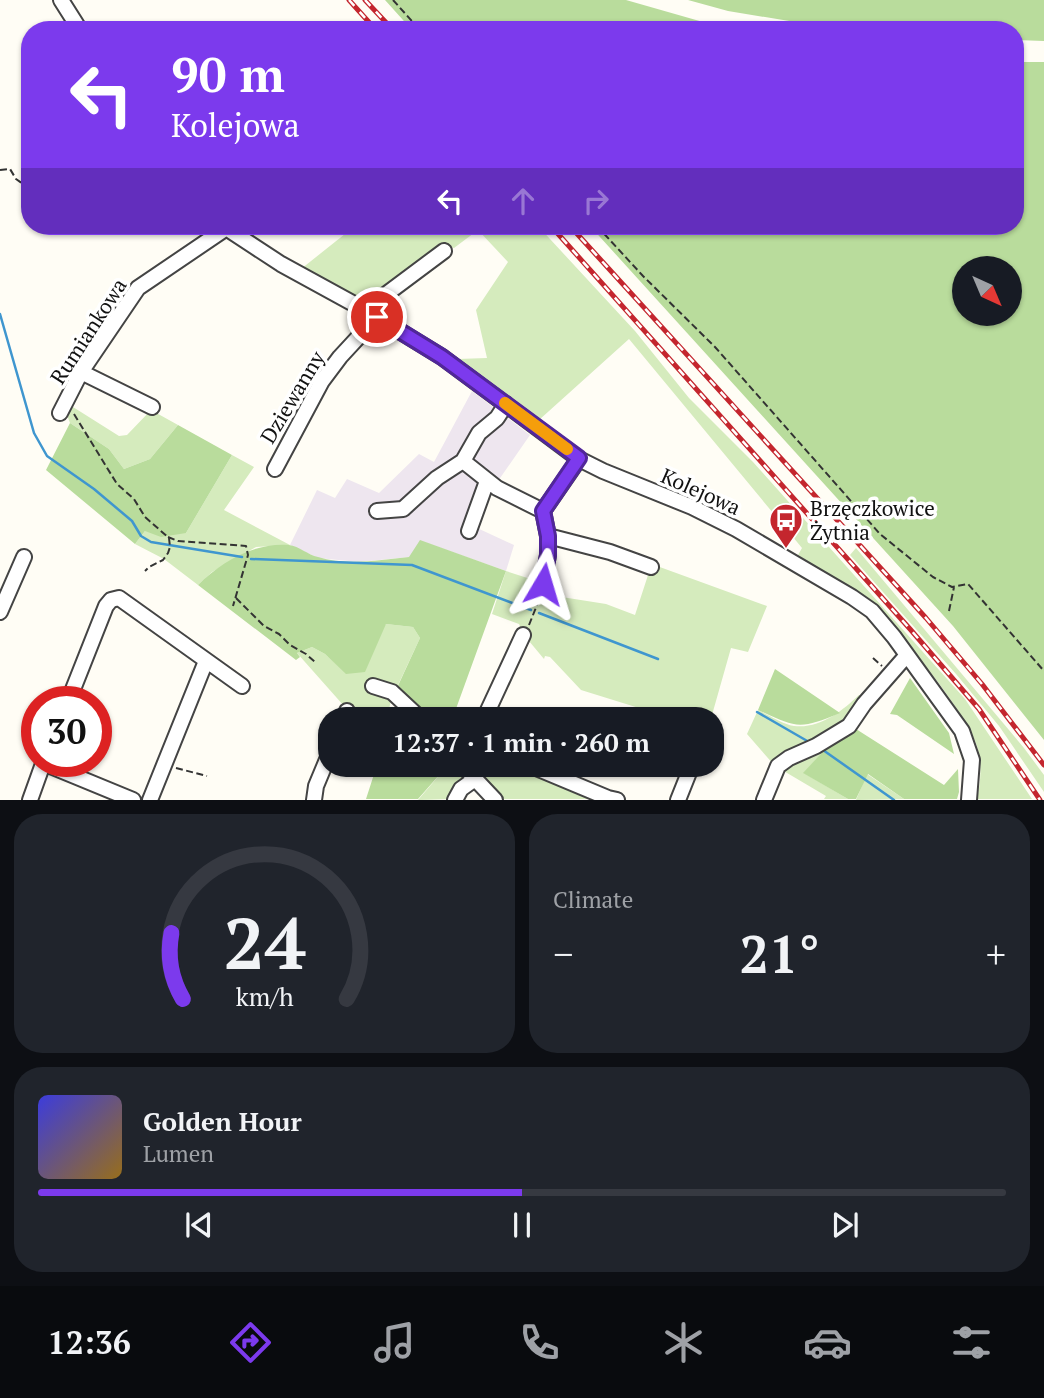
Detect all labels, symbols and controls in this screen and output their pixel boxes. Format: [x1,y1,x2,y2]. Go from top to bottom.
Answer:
text: 90 m [171,41,285,106]
icon: left [56,49,147,140]
text: Kolejowa [171,104,300,146]
icon: left [431,182,469,220]
icon: ahead [504,182,542,220]
icon: right [577,182,615,220]
north arrow [952,256,1022,326]
map controls [952,256,1022,326]
street label: Rumiankowa [43,272,133,389]
pin [347,287,407,347]
icon: arrive [358,298,396,336]
street label: Dziewanny [253,345,331,448]
street label: Kolejowa [657,461,746,521]
place label: Brzęczkowice Żytnia [810,494,935,546]
bus stop icon: Brzęczkowice Żytnia [767,501,805,550]
position arrow [506,547,580,621]
speed limit sign: 30 [21,686,112,777]
text: 12:37 · 1 min · 260 m [392,725,650,759]
text: Climate [553,884,633,915]
text: 24 [223,894,306,991]
text: 21° [739,919,820,988]
text: − [553,929,573,979]
text: + [986,929,1006,979]
text: km/h [236,980,294,1013]
text: Golden Hour [143,1104,302,1138]
text: Lumen [143,1138,214,1169]
icon: previous [180,1206,218,1244]
icon: pause [503,1206,541,1244]
icon: next [826,1206,864,1244]
icon: directions [226,1318,275,1367]
icon: music [370,1318,419,1367]
icon: phone [515,1318,564,1367]
icon: climate [659,1318,708,1367]
icon: car [803,1318,852,1367]
icon: filters [947,1318,996,1367]
text: 12:36 [48,1321,131,1363]

